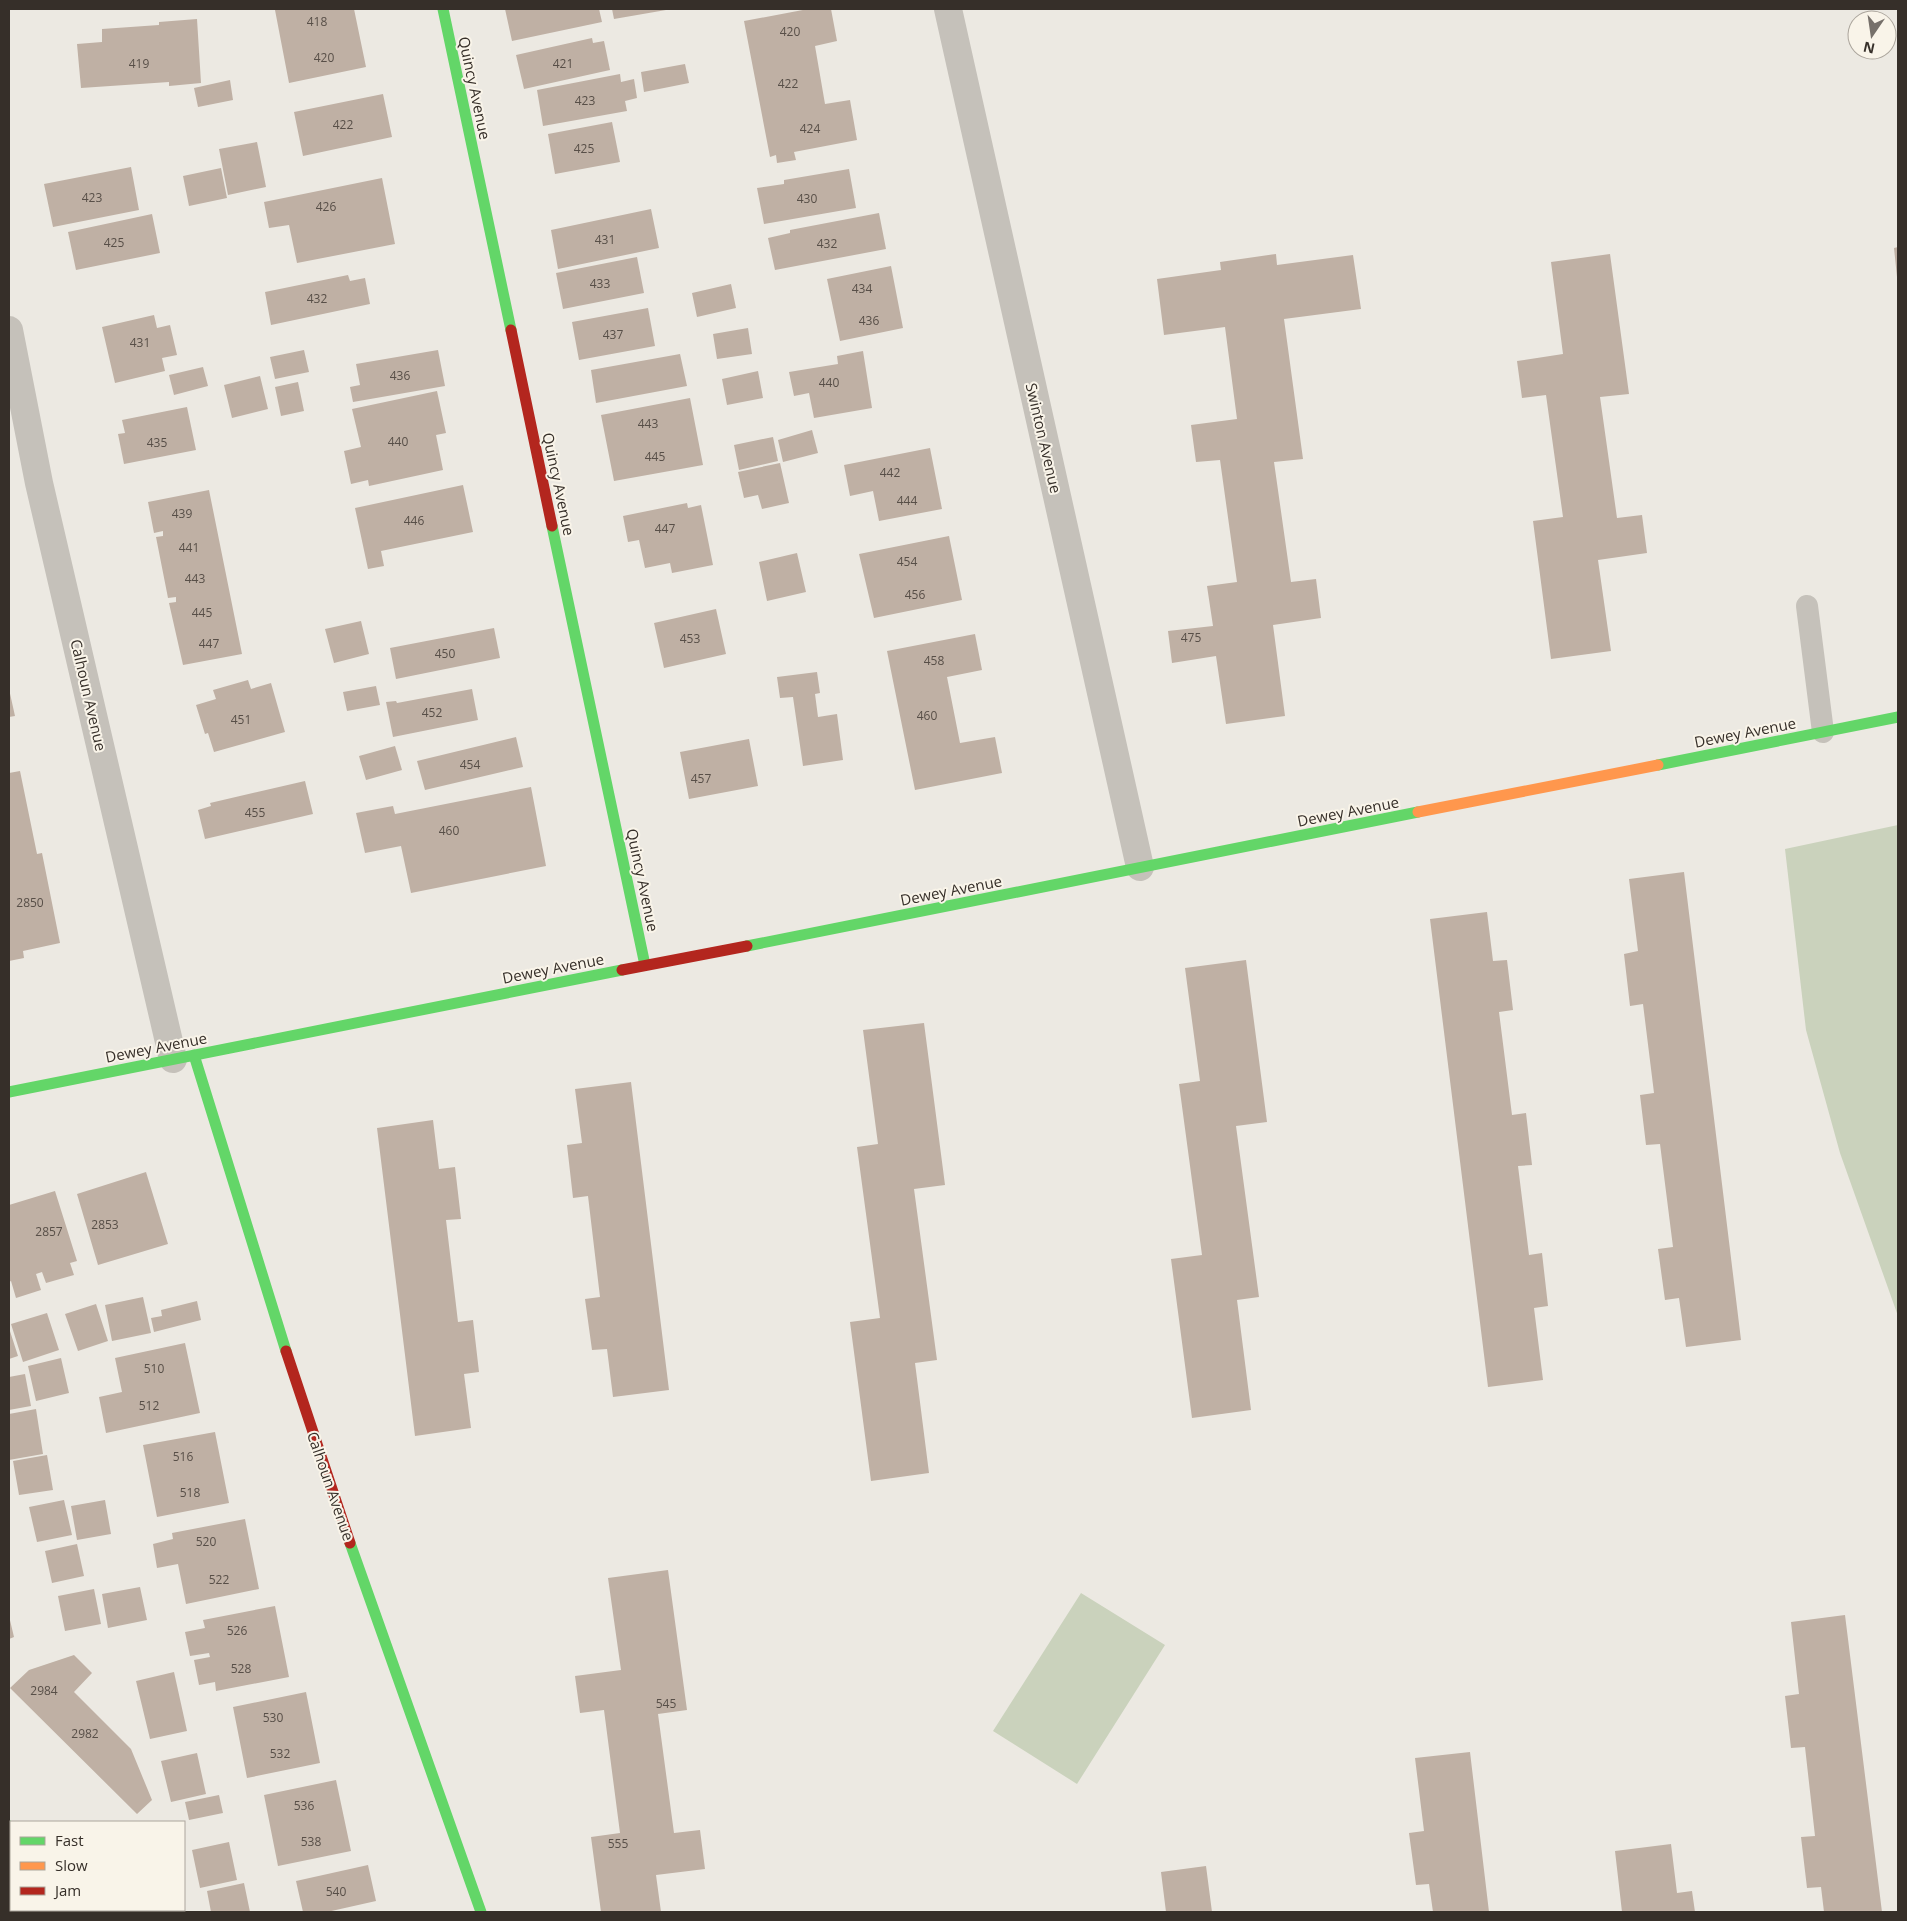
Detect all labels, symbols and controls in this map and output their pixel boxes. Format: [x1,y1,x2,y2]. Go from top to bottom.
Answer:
north arrow [1847,10,1897,60]
house number: 418 [307,13,327,30]
house number: 420 [780,23,800,40]
street label: Quincy Avenue [454,35,496,141]
text: N [1861,38,1877,59]
house number: 420 [314,49,334,66]
house number: 419 [129,55,149,72]
house number: 421 [553,55,573,72]
house number: 422 [778,75,798,92]
house number: 423 [575,92,595,109]
house number: 422 [333,116,353,133]
house number: 424 [800,120,820,137]
house number: 425 [574,140,594,157]
house number: 423 [82,189,102,206]
house number: 430 [797,190,817,207]
house number: 426 [316,198,336,215]
house number: 431 [595,231,615,248]
house number: 425 [104,234,124,251]
house number: 432 [817,235,837,252]
house number: 433 [590,275,610,292]
house number: 434 [852,280,872,297]
house number: 432 [307,290,327,307]
house number: 436 [859,312,879,329]
house number: 437 [603,326,623,343]
house number: 431 [130,334,150,351]
house number: 436 [390,367,410,384]
house number: 440 [819,374,839,391]
street label: Swinton Avenue [1022,381,1066,495]
house number: 443 [638,415,658,432]
street label: Quincy Avenue [538,431,580,537]
house number: 440 [388,433,408,450]
house number: 435 [147,434,167,451]
house number: 445 [645,448,665,465]
house number: 442 [880,464,900,481]
house number: 444 [897,492,917,509]
house number: 439 [172,505,192,522]
house number: 446 [404,512,424,529]
house number: 447 [655,520,675,537]
house number: 441 [179,539,199,556]
house number: 454 [897,553,917,570]
house number: 443 [185,570,205,587]
house number: 456 [905,586,925,603]
house number: 445 [192,604,212,621]
house number: 475 [1181,629,1201,646]
house number: 453 [680,630,700,647]
house number: 447 [199,635,219,652]
street label: Calhoun Avenue [66,637,112,753]
house number: 450 [435,645,455,662]
house number: 458 [924,652,944,669]
house number: 452 [422,704,442,721]
house number: 460 [917,707,937,724]
house number: 451 [231,711,251,728]
street label: Dewey Avenue [1693,712,1797,752]
house number: 454 [460,756,480,773]
house number: 457 [691,770,711,787]
street label: Dewey Avenue [1296,791,1400,831]
house number: 455 [245,804,265,821]
house number: 460 [439,822,459,839]
street label: Quincy Avenue [622,827,664,933]
street label: Dewey Avenue [899,870,1003,910]
house number: 2850 [16,894,44,911]
street label: Dewey Avenue [501,948,605,988]
street label: Dewey Avenue [104,1027,208,1067]
house number: 2853 [91,1216,119,1233]
house number: 2857 [35,1223,63,1240]
house number: 510 [144,1360,164,1377]
house number: 512 [139,1397,159,1414]
street label: Calhoun Avenue [303,1429,359,1543]
house number: 516 [173,1448,193,1465]
house number: 518 [180,1484,200,1501]
house number: 520 [196,1533,216,1550]
house number: 522 [209,1571,229,1588]
house number: 526 [227,1622,247,1639]
house number: 528 [231,1660,251,1677]
house number: 2984 [30,1682,58,1699]
house number: 545 [656,1695,676,1712]
house number: 530 [263,1709,283,1726]
house number: 2982 [71,1725,99,1742]
house number: 532 [270,1745,290,1762]
house number: 536 [294,1797,314,1814]
legend [10,1821,185,1911]
text: Fast [55,1830,84,1850]
house number: 538 [301,1833,321,1850]
house number: 555 [608,1835,628,1852]
text: Slow [55,1855,88,1875]
text: Jam [53,1880,81,1900]
house number: 540 [326,1883,346,1900]

